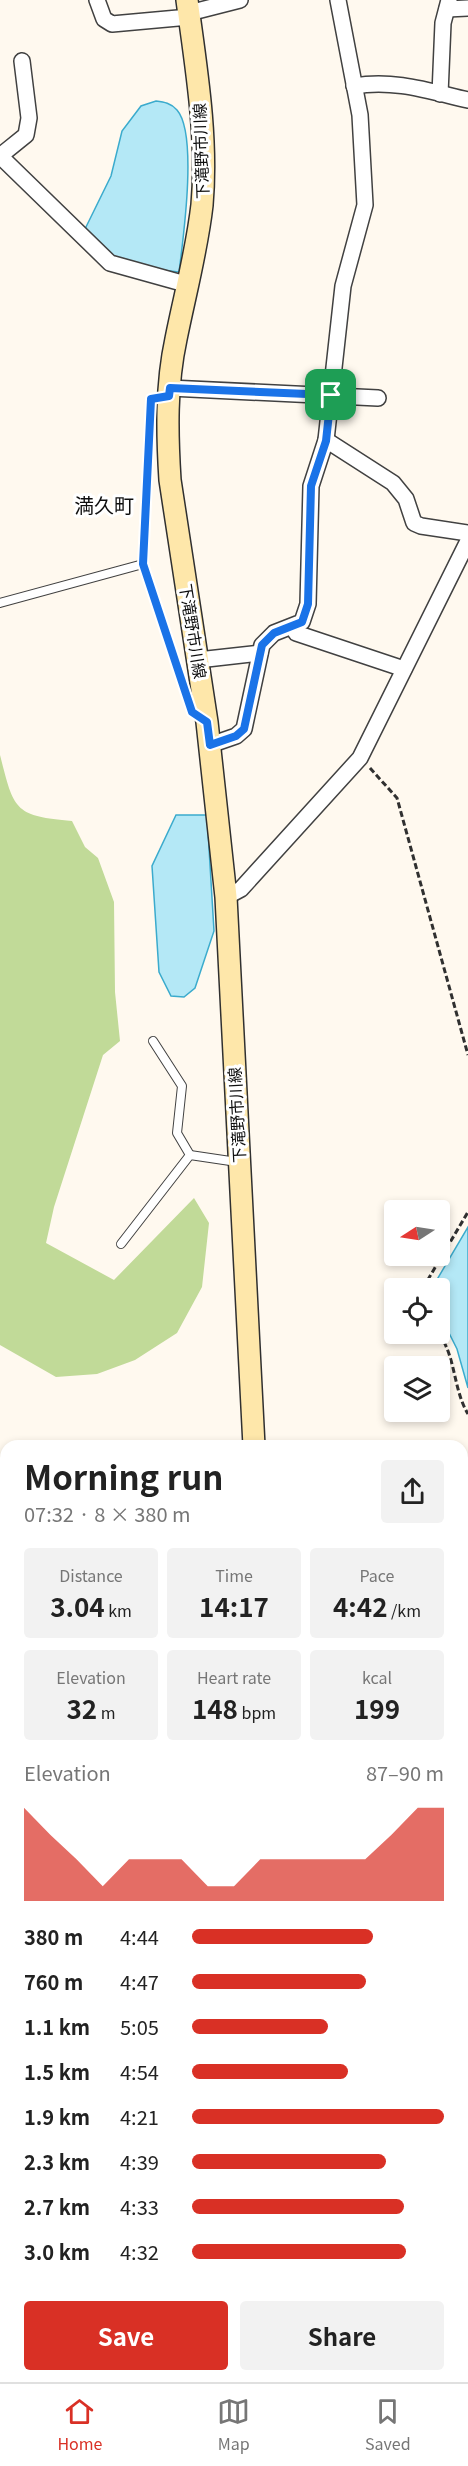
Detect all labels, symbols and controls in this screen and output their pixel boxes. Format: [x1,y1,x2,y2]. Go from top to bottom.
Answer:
street label: 下滝野市川線 [186,103,214,199]
pin [305,369,356,420]
icon: arrive [314,378,347,411]
district label: 満久町 [74,490,134,519]
street label: 下滝野市川線 [175,582,213,680]
street label: 下滝野市川線 [222,1066,250,1164]
north arrow [384,1200,450,1266]
map controls [384,1200,450,1422]
button: locate [384,1278,450,1344]
button: layers [384,1356,450,1422]
text: Morning run [24,1452,223,1500]
button: share [381,1460,444,1523]
text: 07:32 · 8 × 380 m [24,1499,191,1528]
text: Distance [59,1563,123,1587]
text: Time [215,1563,253,1587]
text: Pace [360,1563,394,1587]
text: 3.04 [50,1587,105,1624]
text: 14:17 [199,1587,269,1624]
text: 4:42 [333,1587,387,1624]
text: km [105,1598,132,1622]
text: /km [387,1598,421,1622]
text: Elevation [56,1665,126,1689]
text: Heart rate [197,1665,271,1689]
text: kcal [362,1665,392,1689]
text: 32 [66,1689,97,1726]
text: 148 [192,1689,238,1726]
text: 199 [354,1689,400,1726]
text: m [97,1700,116,1724]
text: bpm [238,1700,276,1724]
text: Elevation [24,1758,111,1787]
text: 87–90 m [366,1758,444,1787]
text: 380 m [24,1922,83,1951]
text: 4:44 [120,1922,159,1951]
text: 760 m [24,1967,83,1996]
text: 4:47 [120,1967,159,1996]
text: 1.1 km [24,2012,90,2041]
text: 5:05 [120,2012,159,2041]
text: 1.5 km [24,2057,90,2086]
text: 4:54 [120,2057,159,2086]
text: 1.9 km [24,2102,90,2131]
text: 4:21 [120,2102,159,2131]
text: 2.3 km [24,2147,90,2176]
text: 4:39 [120,2147,159,2176]
text: 2.7 km [24,2192,90,2221]
text: 4:33 [120,2192,159,2221]
text: 3.0 km [24,2237,90,2266]
text: 4:32 [120,2237,159,2266]
button: Save [24,2301,228,2370]
button: Share [240,2301,444,2370]
tab: Home [57,2395,102,2455]
tab: Map [217,2395,250,2455]
tab: Saved [365,2395,411,2455]

